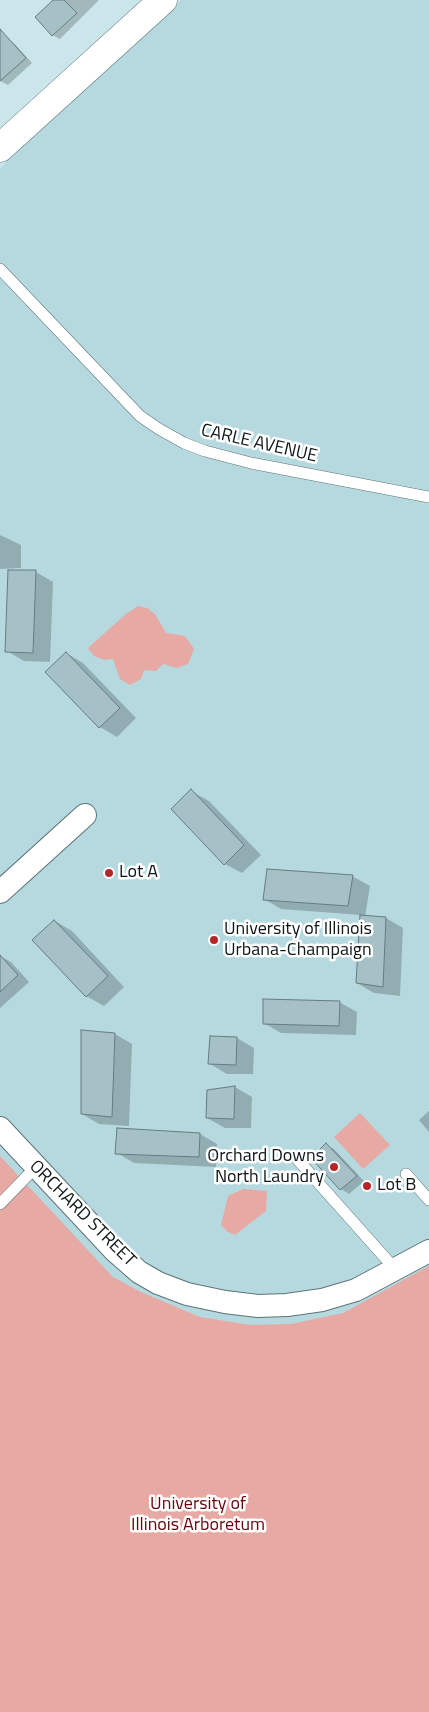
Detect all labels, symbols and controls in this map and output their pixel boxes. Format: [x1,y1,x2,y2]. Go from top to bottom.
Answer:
street label: CARLE AVENUE [199,420,319,468]
place label: Lot A [119,862,158,884]
marker: Lot A [103,867,115,879]
place label: University of Illinois Urbana-Champaign [224,919,372,962]
marker: University of Illinois Urbana-Champaign [208,934,220,946]
place label: Orchard Downs North Laundry [207,1146,324,1188]
street label: ORCHARD STREET [24,1156,140,1272]
marker: Orchard Downs North Laundry [328,1161,340,1173]
place label: Lot B [377,1175,416,1197]
marker: Lot B [361,1180,373,1192]
park label: University of Illinois Arboretum [131,1494,265,1536]

